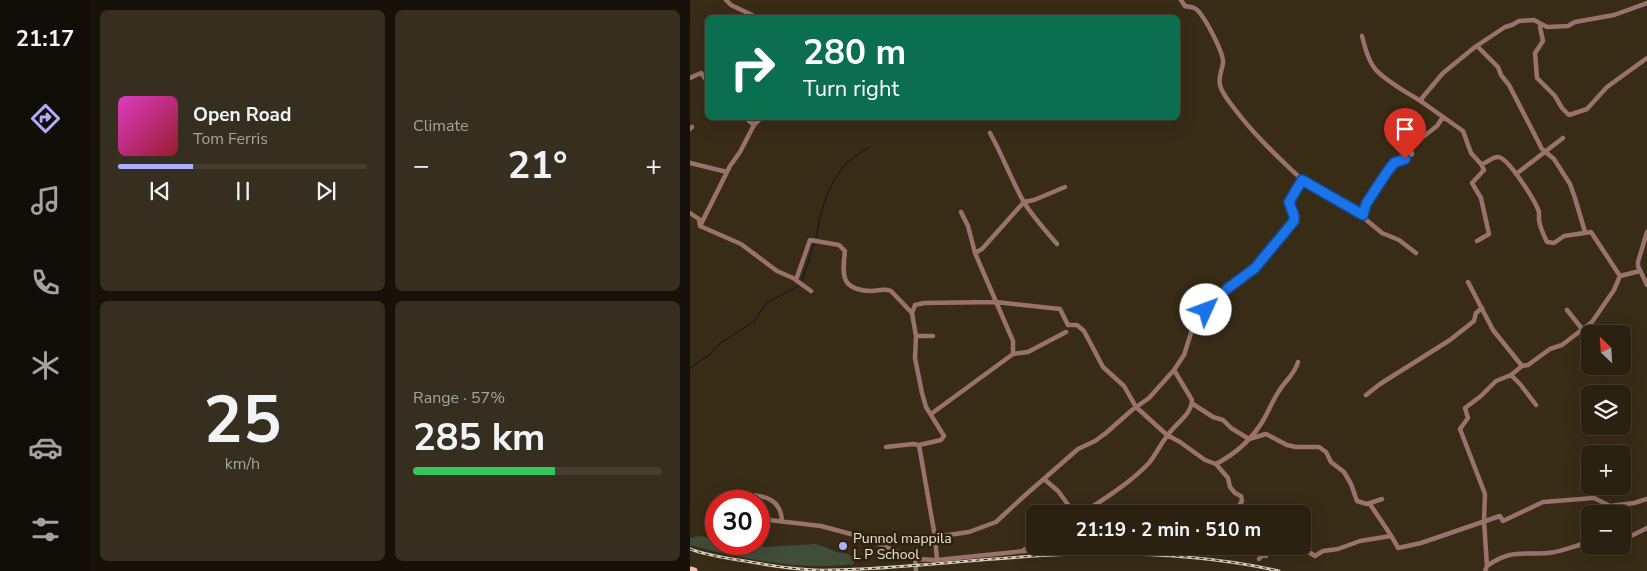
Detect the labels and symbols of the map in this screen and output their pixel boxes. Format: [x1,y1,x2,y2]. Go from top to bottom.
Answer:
pin [1384,108,1426,159]
position arrow [1179,283,1231,335]
north arrow [1581,325,1631,375]
speed limit sign: 30 [705,490,770,555]
place label: Punnol mappila L P School [853,529,952,564]
marker: Punnol mappila L P School [837,540,849,552]

